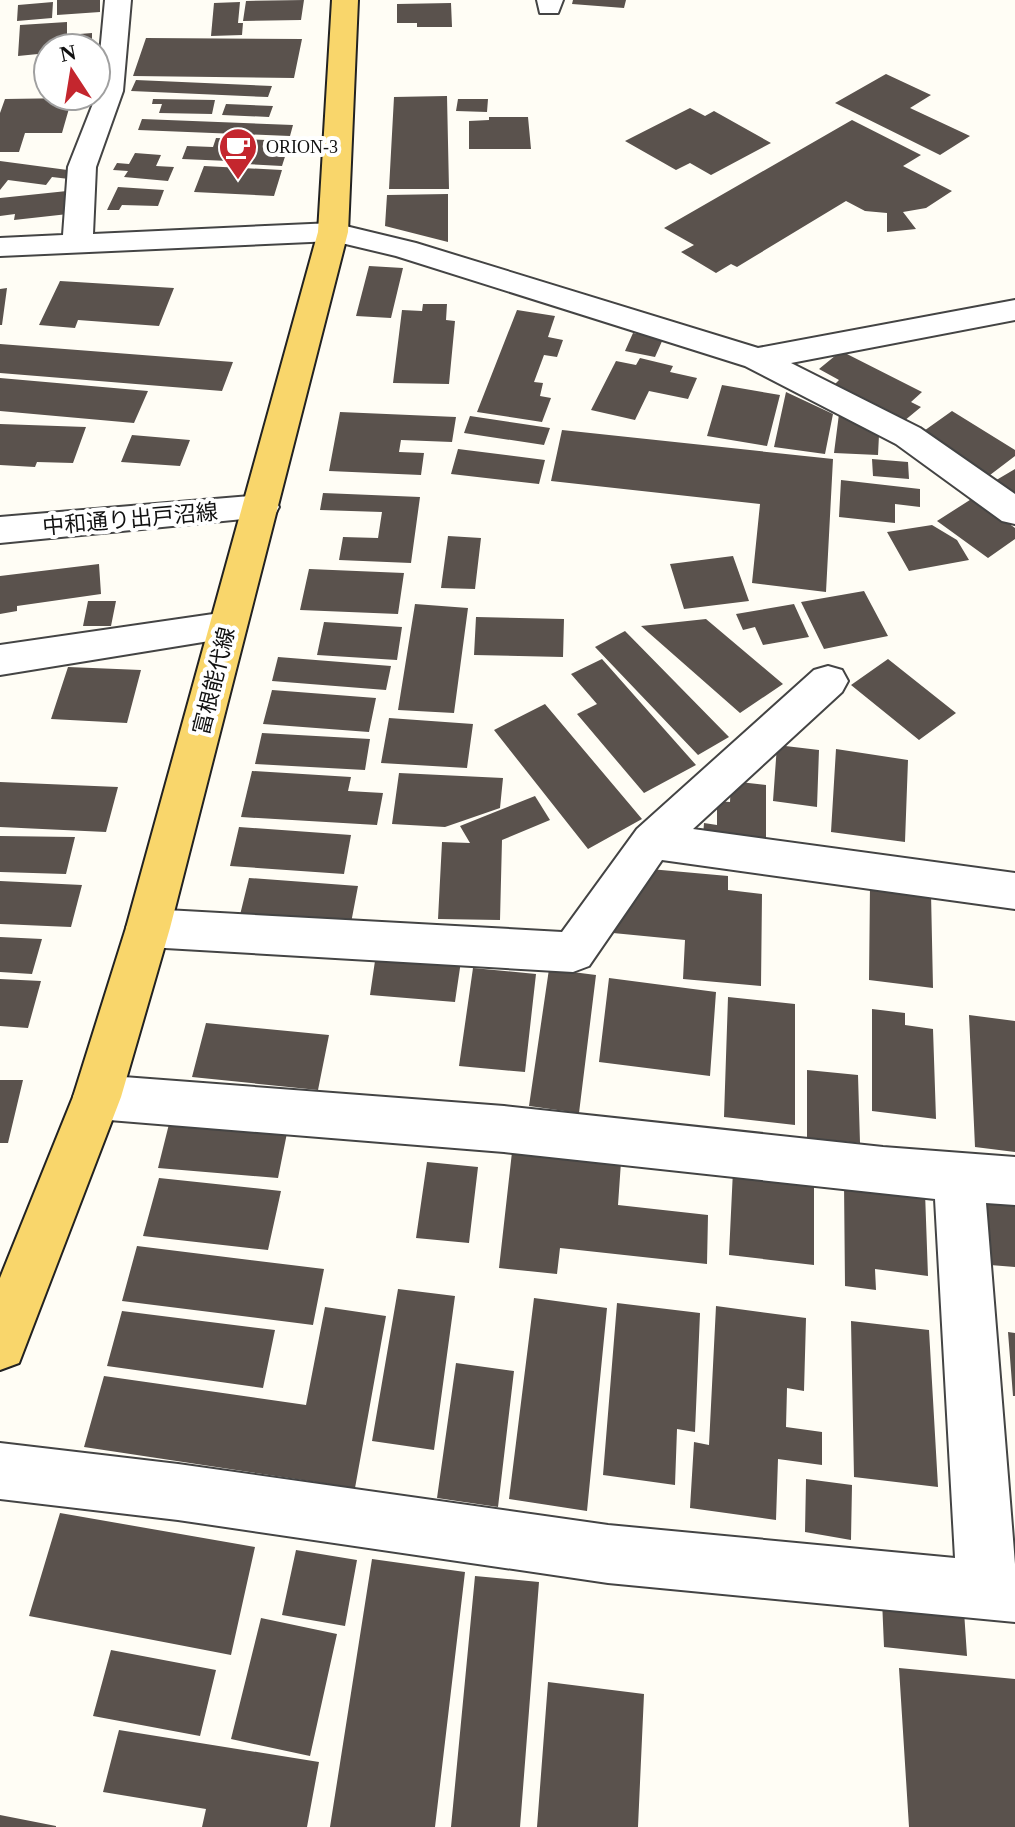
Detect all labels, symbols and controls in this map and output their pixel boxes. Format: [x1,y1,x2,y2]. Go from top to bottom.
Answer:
north arrow [32,32,112,112]
text: N [58,39,78,67]
cafe icon: ORION-3 [217,126,259,181]
place label: ORION-3 [266,137,338,157]
street label: 中和通り出戸沼線 [41,499,219,539]
street label: 富根能代線 [189,625,239,737]

